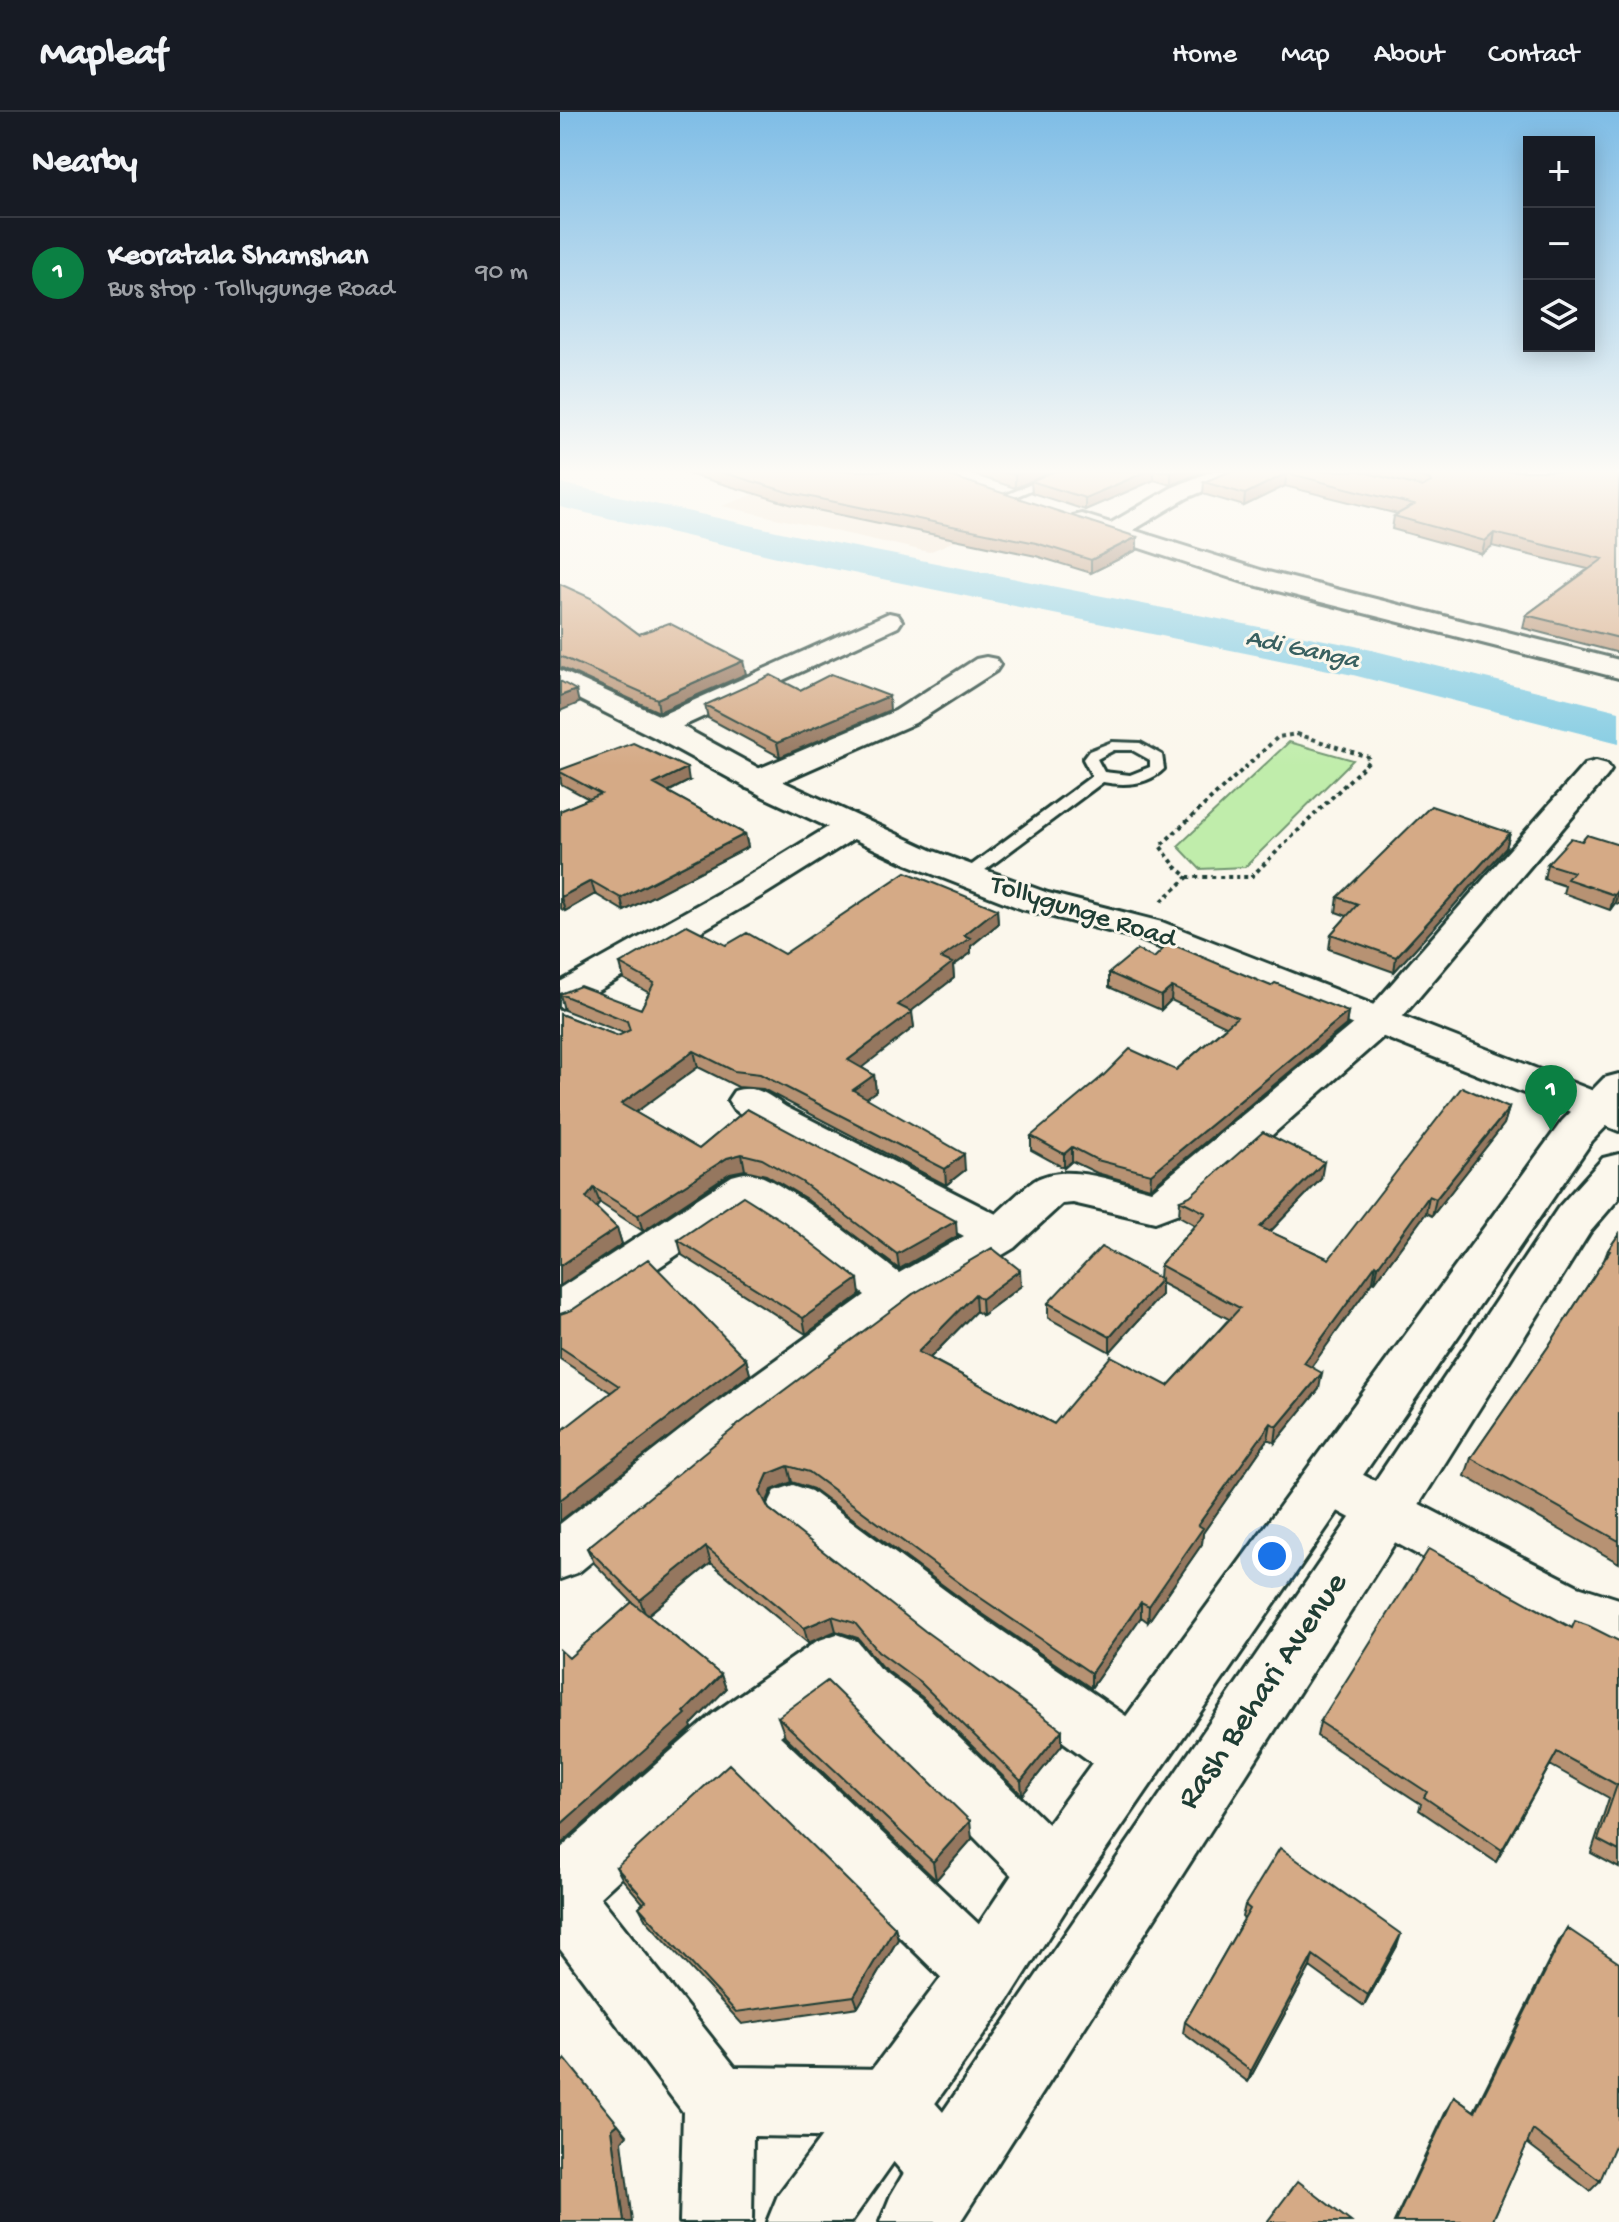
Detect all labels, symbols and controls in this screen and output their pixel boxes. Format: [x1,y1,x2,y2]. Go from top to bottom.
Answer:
text: Mapleaf [40,33,167,77]
text: Home [1172,39,1237,72]
text: Map [1281,39,1330,72]
text: About [1374,39,1444,72]
text: Contact [1488,39,1579,72]
map controls [1523,136,1595,352]
button: + [1523,136,1595,208]
text: Nearby [32,144,137,184]
button: − [1523,208,1595,280]
text: Keoratala Shamshan [108,240,368,275]
text: 1 [53,258,63,289]
text: 90 m [476,258,528,289]
text: Bus stop · Tollygunge Road [108,275,394,306]
button: layers [1523,280,1595,352]
water label: Adi Ganga [1243,624,1363,678]
street label: Tollygunge Road [984,869,1182,958]
pin: 1 [1525,1065,1577,1131]
your location [1252,1536,1292,1576]
street label: Rash Behari Avenue [1170,1565,1358,1818]

